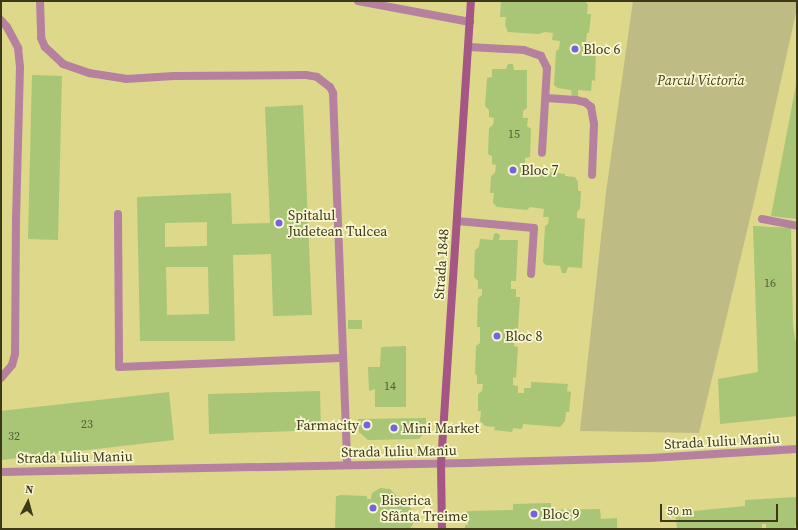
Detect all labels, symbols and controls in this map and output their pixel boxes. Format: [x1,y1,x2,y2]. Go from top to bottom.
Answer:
place label: Bloc 6 [583,41,621,57]
marker: Bloc 6 [570,44,580,54]
park label: Parcul Victoria [657,72,745,88]
house number: 15 [508,128,520,142]
place label: Bloc 7 [521,162,559,178]
marker: Bloc 7 [508,165,518,175]
place label: Spitalul Judetean Tulcea [288,207,388,240]
marker: Spitalul Judetean Tulcea [273,217,285,229]
street label: Strada 1848 [430,228,452,300]
house number: 16 [764,277,776,291]
place label: Bloc 8 [505,328,543,344]
marker: Bloc 8 [492,331,502,341]
house number: 14 [384,380,396,394]
place label: Farmacity [296,417,359,433]
house number: 23 [81,418,93,432]
marker: Farmacity [362,420,372,430]
place label: Mini Market [402,420,479,436]
marker: Mini Market [389,423,399,433]
house number: 32 [8,430,20,444]
street label: Strada Iuliu Maniu [664,430,780,452]
street label: Strada Iuliu Maniu [341,442,457,460]
street label: Strada Iuliu Maniu [17,448,133,466]
north arrow [8,482,48,522]
text: N [25,482,34,497]
place label: Biserica Sfânta Treime [381,492,468,524]
scale bar [662,496,780,522]
marker: Biserica Sfânta Treime [368,503,378,513]
text: 50 m [667,503,693,519]
place label: Bloc 9 [542,506,580,522]
marker: Bloc 9 [529,509,539,519]

